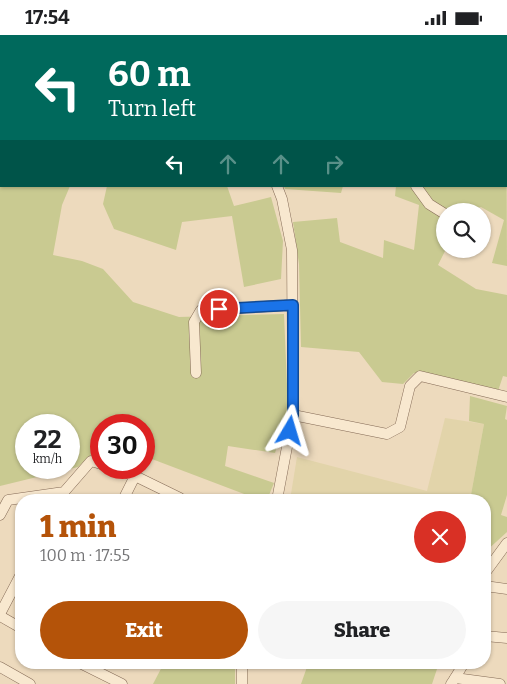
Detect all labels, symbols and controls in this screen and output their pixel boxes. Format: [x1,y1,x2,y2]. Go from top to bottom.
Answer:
text: 17:54 [25,6,70,29]
text: 60 m [108,53,191,95]
icon: left [25,55,90,120]
text: Turn left [108,95,196,122]
icon: left [161,150,189,178]
icon: ahead [214,150,242,178]
icon: ahead [267,150,295,178]
icon: right [320,150,348,178]
map controls [436,203,491,258]
button: search [436,203,491,258]
pin [198,288,240,330]
icon: arrive [205,295,233,323]
position arrow [263,404,315,456]
speed limit sign: 30 [90,414,155,479]
text: 22 [33,425,62,455]
text: km/h [33,452,62,466]
text: 1 min [40,509,116,545]
button: close [414,511,466,563]
text: 100 m · 17:55 [40,546,130,565]
button: Exit [40,601,248,659]
button: Share [258,601,466,659]

